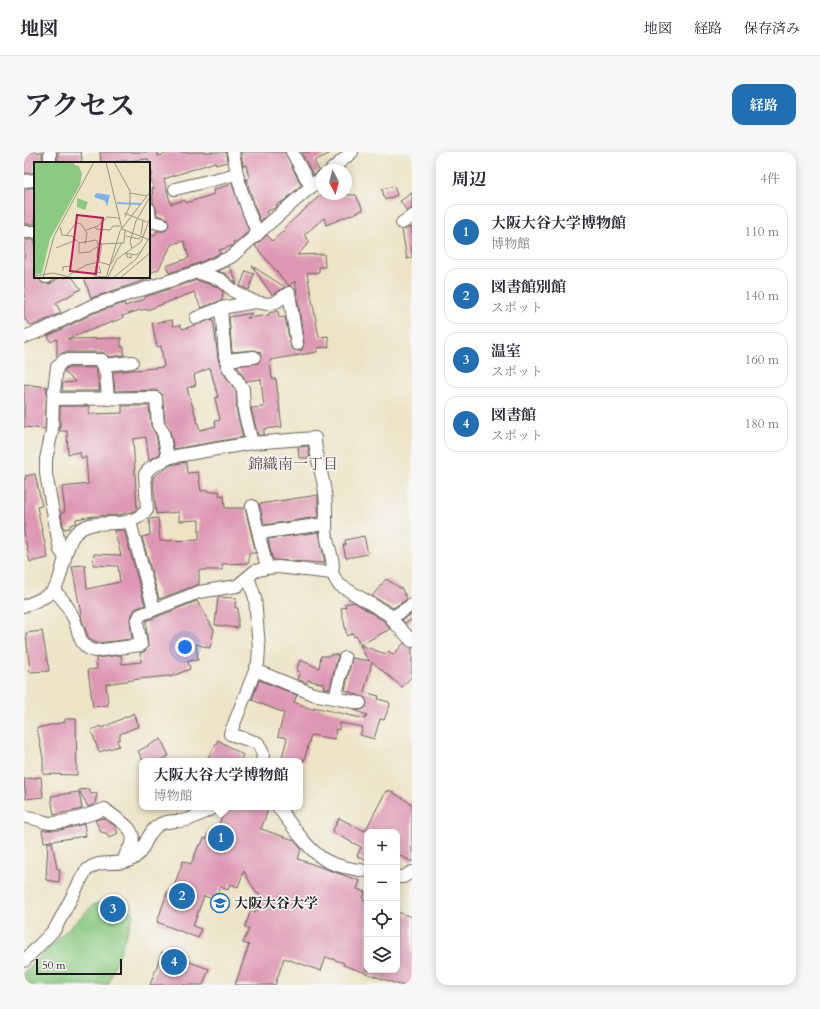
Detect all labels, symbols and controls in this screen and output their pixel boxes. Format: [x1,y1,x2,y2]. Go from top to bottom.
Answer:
text: 地図 [20,16,58,42]
text: 地図 [644,19,672,38]
text: 経路 [694,19,722,38]
text: 保存済み [744,19,800,38]
button: 経路 [732,84,796,125]
text: アクセス [24,87,135,125]
inset map [34,162,150,278]
north arrow [316,164,352,200]
text: 周辺 [452,168,486,191]
text: 4件 [760,170,780,188]
text: 大阪大谷大学博物館 [491,213,626,233]
text: 1 [463,223,469,241]
text: 110 m [745,223,779,241]
text: 博物館 [491,235,530,253]
text: 図書館別館 [491,277,566,297]
text: 2 [463,287,469,305]
text: 140 m [745,287,779,305]
text: スポット [491,299,543,317]
text: 温室 [491,341,521,361]
text: 3 [463,351,469,369]
text: 160 m [745,351,779,369]
text: スポット [491,363,543,381]
text: 図書館 [491,405,536,425]
text: 4 [463,415,469,433]
text: 180 m [745,415,779,433]
text: スポット [491,427,543,445]
district label: 錦織南一丁目 [248,454,338,474]
your location [175,637,195,657]
popup [139,758,303,810]
text: 大阪大谷大学博物館 [153,765,289,785]
text: 博物館 [153,787,193,805]
pin: 1 [208,823,234,853]
map controls [364,829,400,973]
button: + [364,829,400,865]
button: − [364,865,400,901]
pin: 2 [169,881,195,911]
school or university icon: 大阪大谷大学 [209,892,231,914]
pin: 3 [100,894,126,924]
place label: 大阪大谷大学 [234,894,318,913]
button: locate [364,901,400,937]
button: layers [364,937,400,973]
pin: 4 [161,947,187,977]
scale bar [36,957,122,976]
text: 50 m [42,958,66,973]

